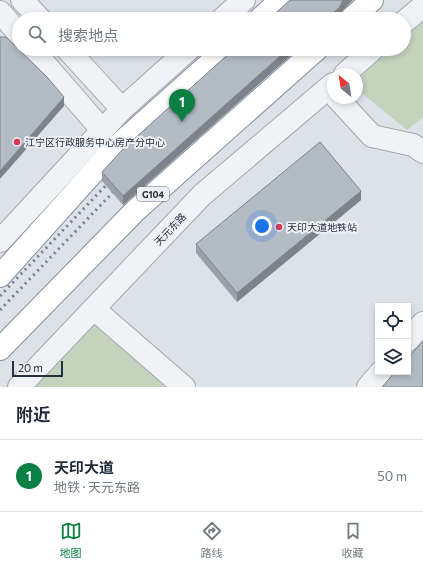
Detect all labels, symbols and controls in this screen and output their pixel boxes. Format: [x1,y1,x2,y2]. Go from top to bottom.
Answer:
search box [12,12,411,56]
icon: search [26,23,48,45]
text: 搜索地点 [58,26,118,44]
north arrow [327,68,363,104]
pin: 1 [169,89,195,122]
place label: 江宁区行政服务中心房产分中心 [25,136,165,148]
marker: 江宁区行政服务中心房产分中心 [12,137,22,147]
road number: G104 [137,187,169,201]
street label: 天元东路 [152,210,188,248]
your location [252,216,272,236]
place label: 天印大道地铁站 [287,221,357,233]
marker: 天印大道地铁站 [274,222,284,232]
map controls [375,303,411,375]
button: locate [375,303,411,339]
button: layers [375,339,411,375]
scale bar [12,359,63,378]
text: 20 m [18,361,43,374]
text: 附近 [16,404,50,425]
text: 天印大道 [54,458,114,476]
text: 1 [26,468,32,484]
text: 50 m [377,468,407,484]
text: 地铁 · 天元东路 [54,479,140,495]
tab: 地图 [60,520,82,560]
tab: 路线 [201,520,223,560]
tab: 收藏 [342,520,364,560]

